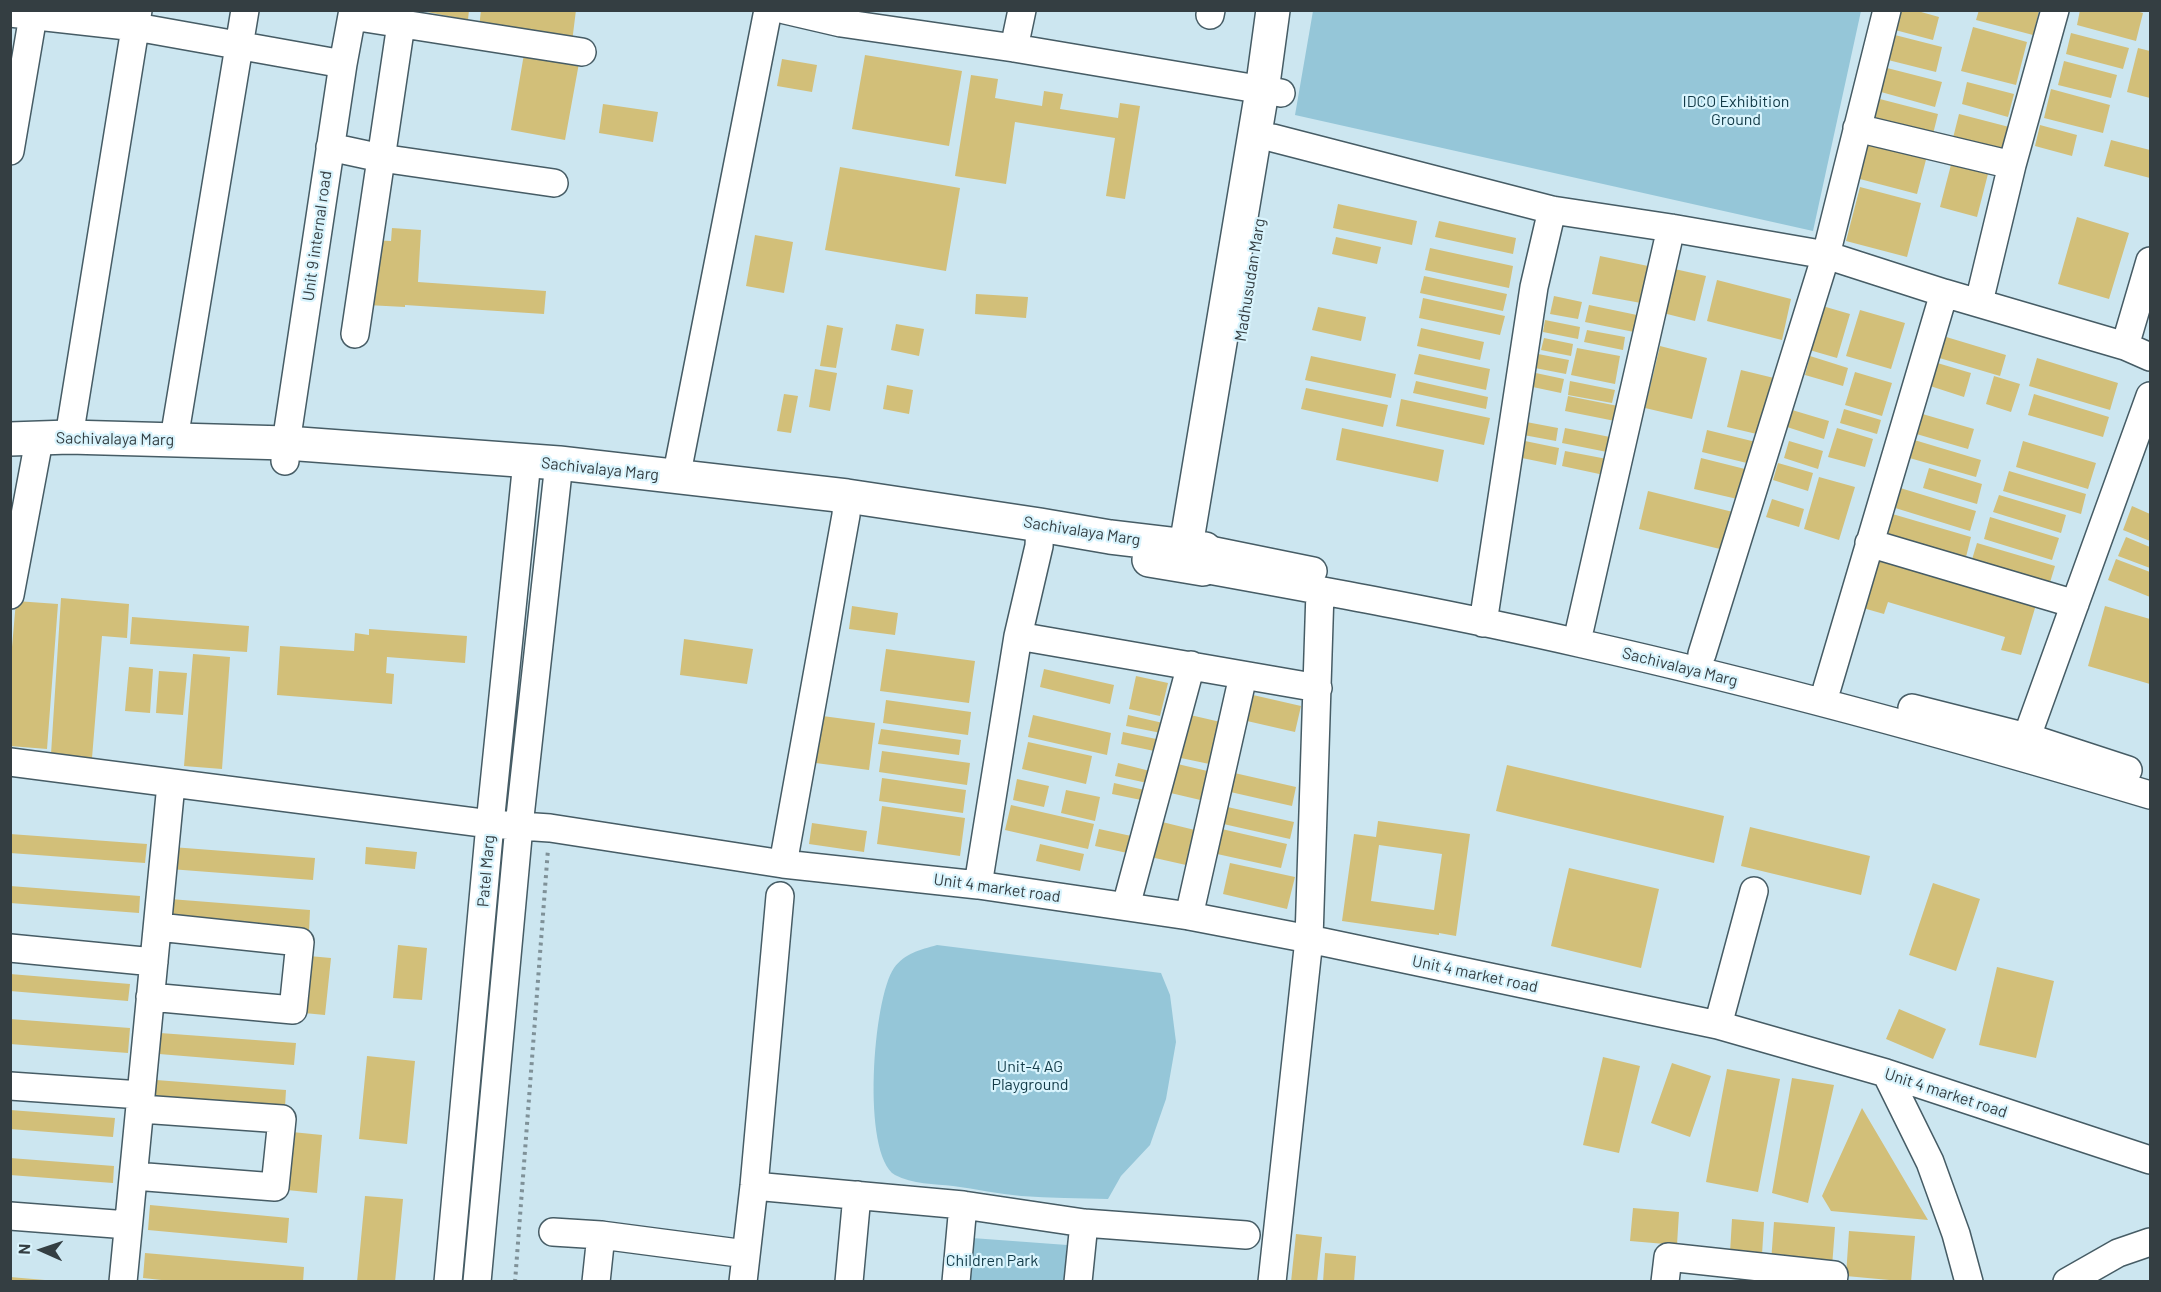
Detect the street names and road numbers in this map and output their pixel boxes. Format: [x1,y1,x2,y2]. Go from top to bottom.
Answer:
street label: Unit 9 internal road [298,170,336,302]
street label: Madhusudan Marg [1231,217,1269,343]
street label: Sachivalaya Marg [56,428,174,450]
street label: Sachivalaya Marg [540,453,660,485]
street label: Sachivalaya Marg [1022,512,1142,550]
street label: Sachivalaya Marg [1620,643,1740,691]
street label: Patel Marg [473,834,499,908]
street label: Unit 4 market road [932,870,1062,906]
street label: Unit 4 market road [1410,951,1540,997]
street label: Unit 4 market road [1882,1064,2010,1122]

